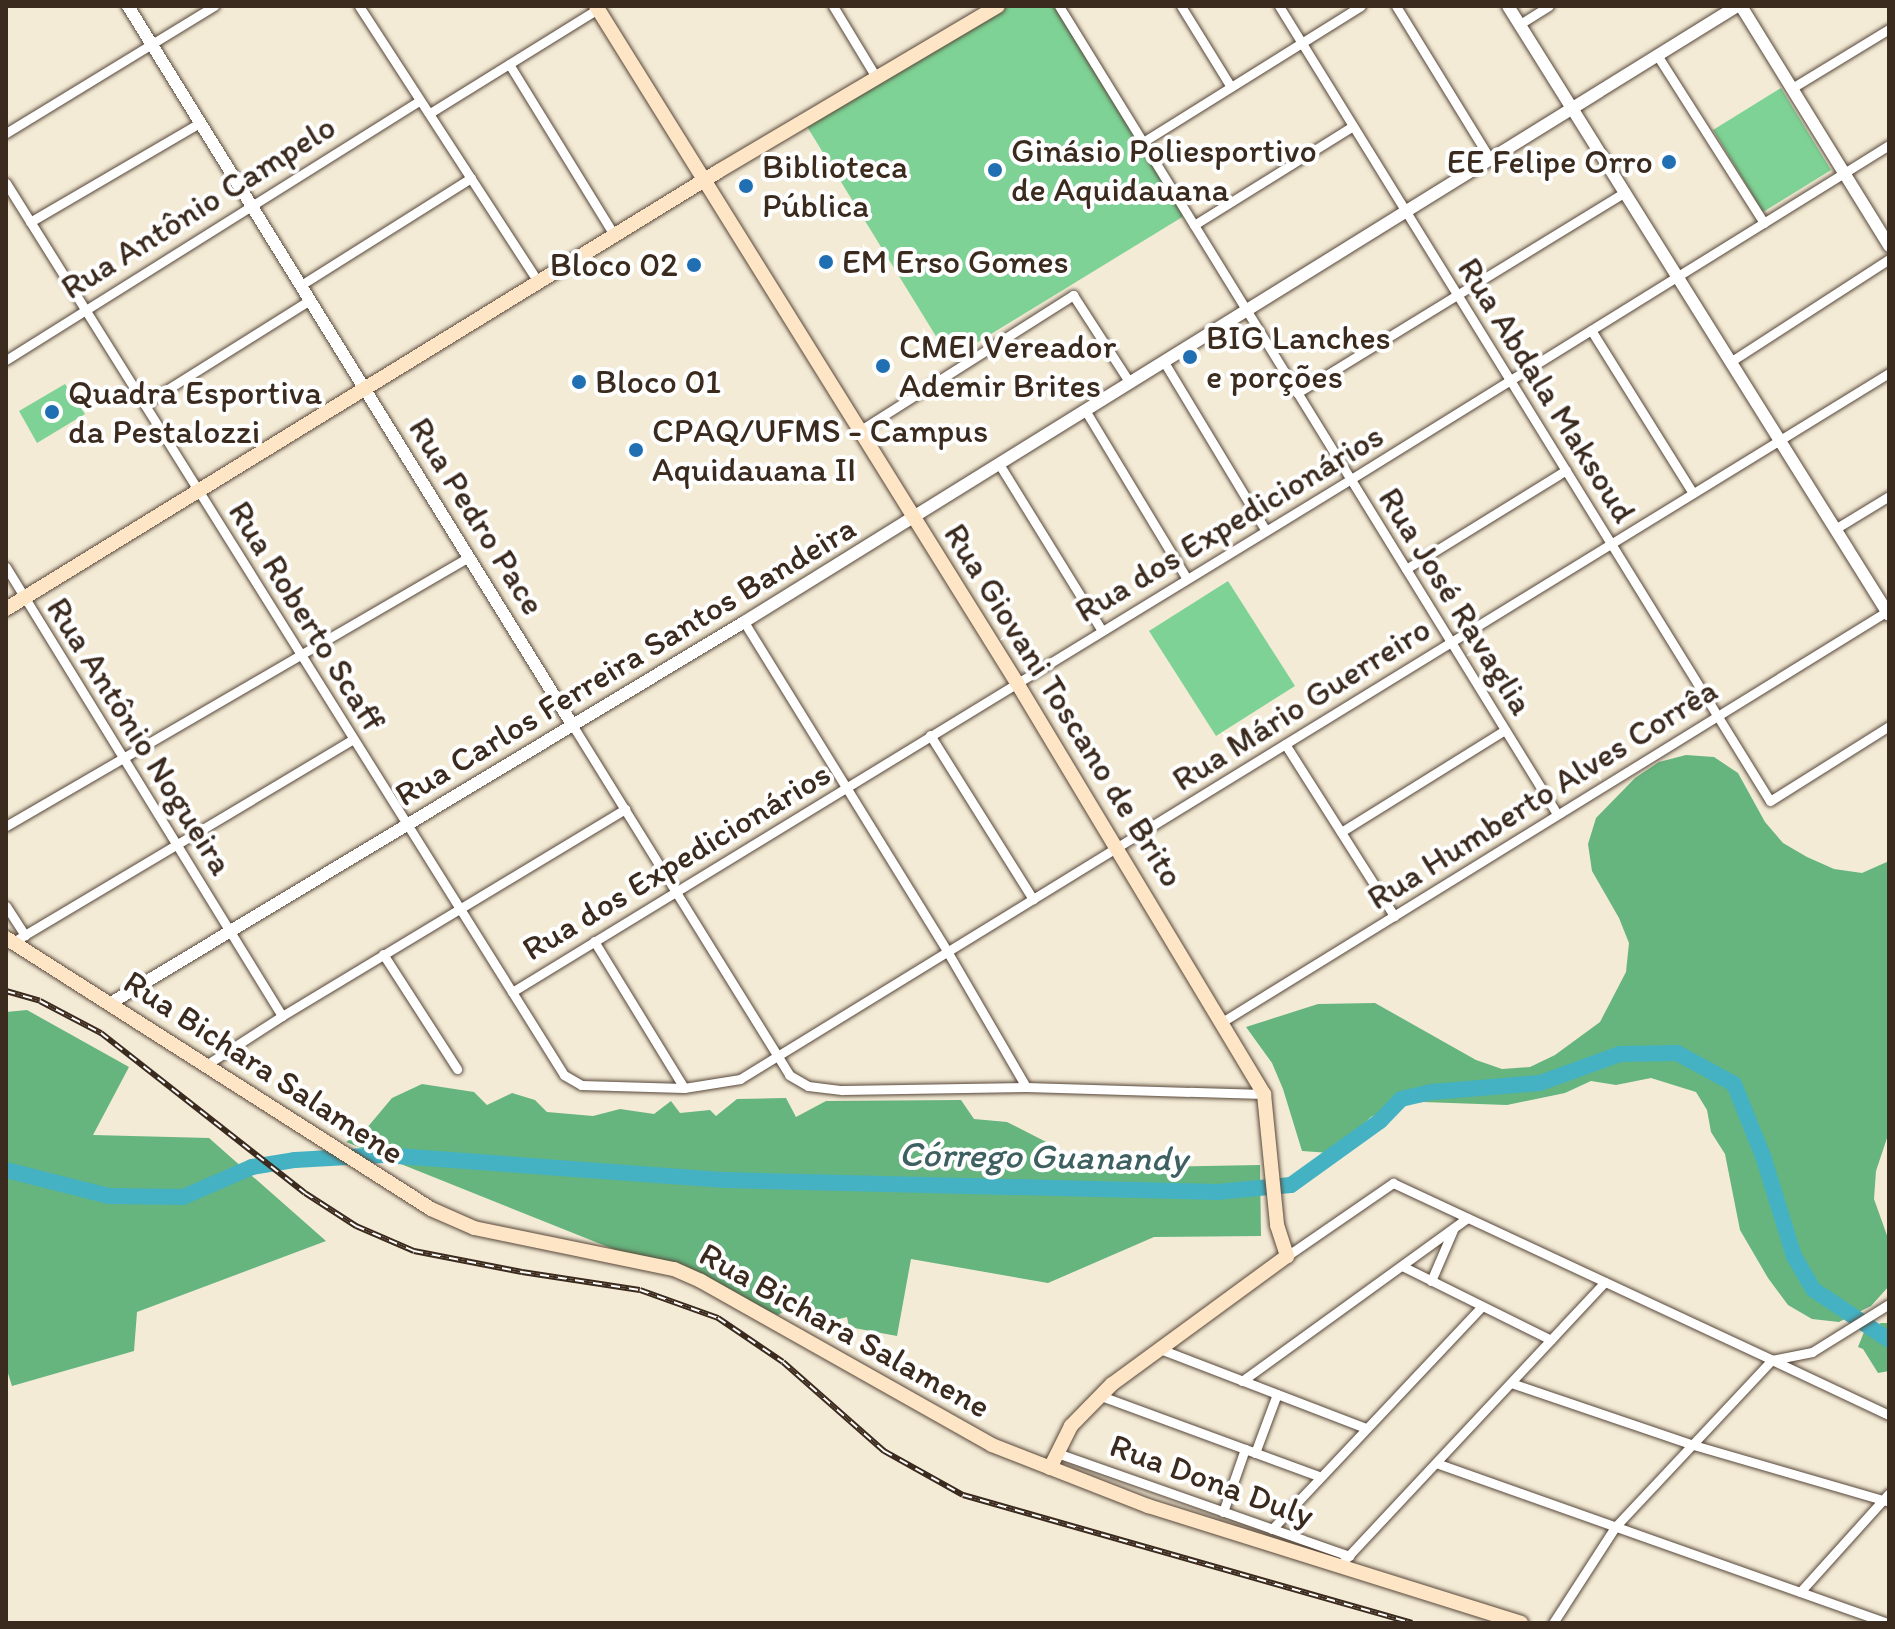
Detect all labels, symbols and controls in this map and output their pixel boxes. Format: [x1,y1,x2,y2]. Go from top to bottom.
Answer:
street label: Rua Antônio Campelo [53,106,343,308]
place label: Ginásio Poliesportivo de Aquidauana [1011,130,1318,210]
place label: EE Felipe Orro [1447,142,1653,182]
place label: Biblioteca Pública [762,146,908,226]
marker: EE Felipe Orro [1660,153,1678,171]
marker: Ginásio Poliesportivo de Aquidauana [986,161,1004,179]
marker: Biblioteca Pública [737,177,755,195]
place label: EM Erso Gomes [842,242,1068,282]
place label: Bloco 02 [550,245,678,285]
street label: Rua Abdala Maksoud [1449,250,1645,530]
marker: EM Erso Gomes [817,253,835,271]
marker: Bloco 02 [685,256,703,274]
place label: BIG Lanches e porções [1206,317,1391,396]
place label: CMEI Vereador Ademir Brites [899,326,1115,406]
marker: BIG Lanches e porções [1181,348,1199,366]
marker: CMEI Vereador Ademir Brites [874,357,892,375]
place label: Bloco 01 [595,362,721,402]
place label: Quadra Esportiva da Pestalozzi [68,372,322,452]
marker: Bloco 01 [570,373,588,391]
marker: Quadra Esportiva da Pestalozzi [43,403,61,421]
place label: CPAQ/UFMS - Campus Aquidauana II [652,410,988,490]
street label: Rua Pedro Pace [401,411,553,621]
street label: Rua dos Expedicionários [1068,415,1390,631]
marker: CPAQ/UFMS - Campus Aquidauana II [627,441,645,459]
street label: Rua José Ravaglia [1370,480,1542,722]
street label: Rua Roberto Scaff [220,494,394,738]
street label: Rua Carlos Ferreira Santos Bandeira [387,507,863,815]
street label: Rua Giovani Toscano de Brito [935,515,1193,895]
street label: Rua Antônio Nogueira [38,590,242,882]
street label: Rua Mário Guerreiro [1165,608,1437,800]
street label: Rua Humberto Alves Corrêa [1360,670,1724,918]
street label: Rua dos Expedicionários [515,753,837,969]
street label: Rua Bichara Salamene [116,961,412,1173]
water label: Córrego Guanandy [898,1132,1188,1180]
street label: Rua Bichara Salamene [693,1233,997,1427]
street label: Rua Dona Duly [1104,1424,1320,1536]

